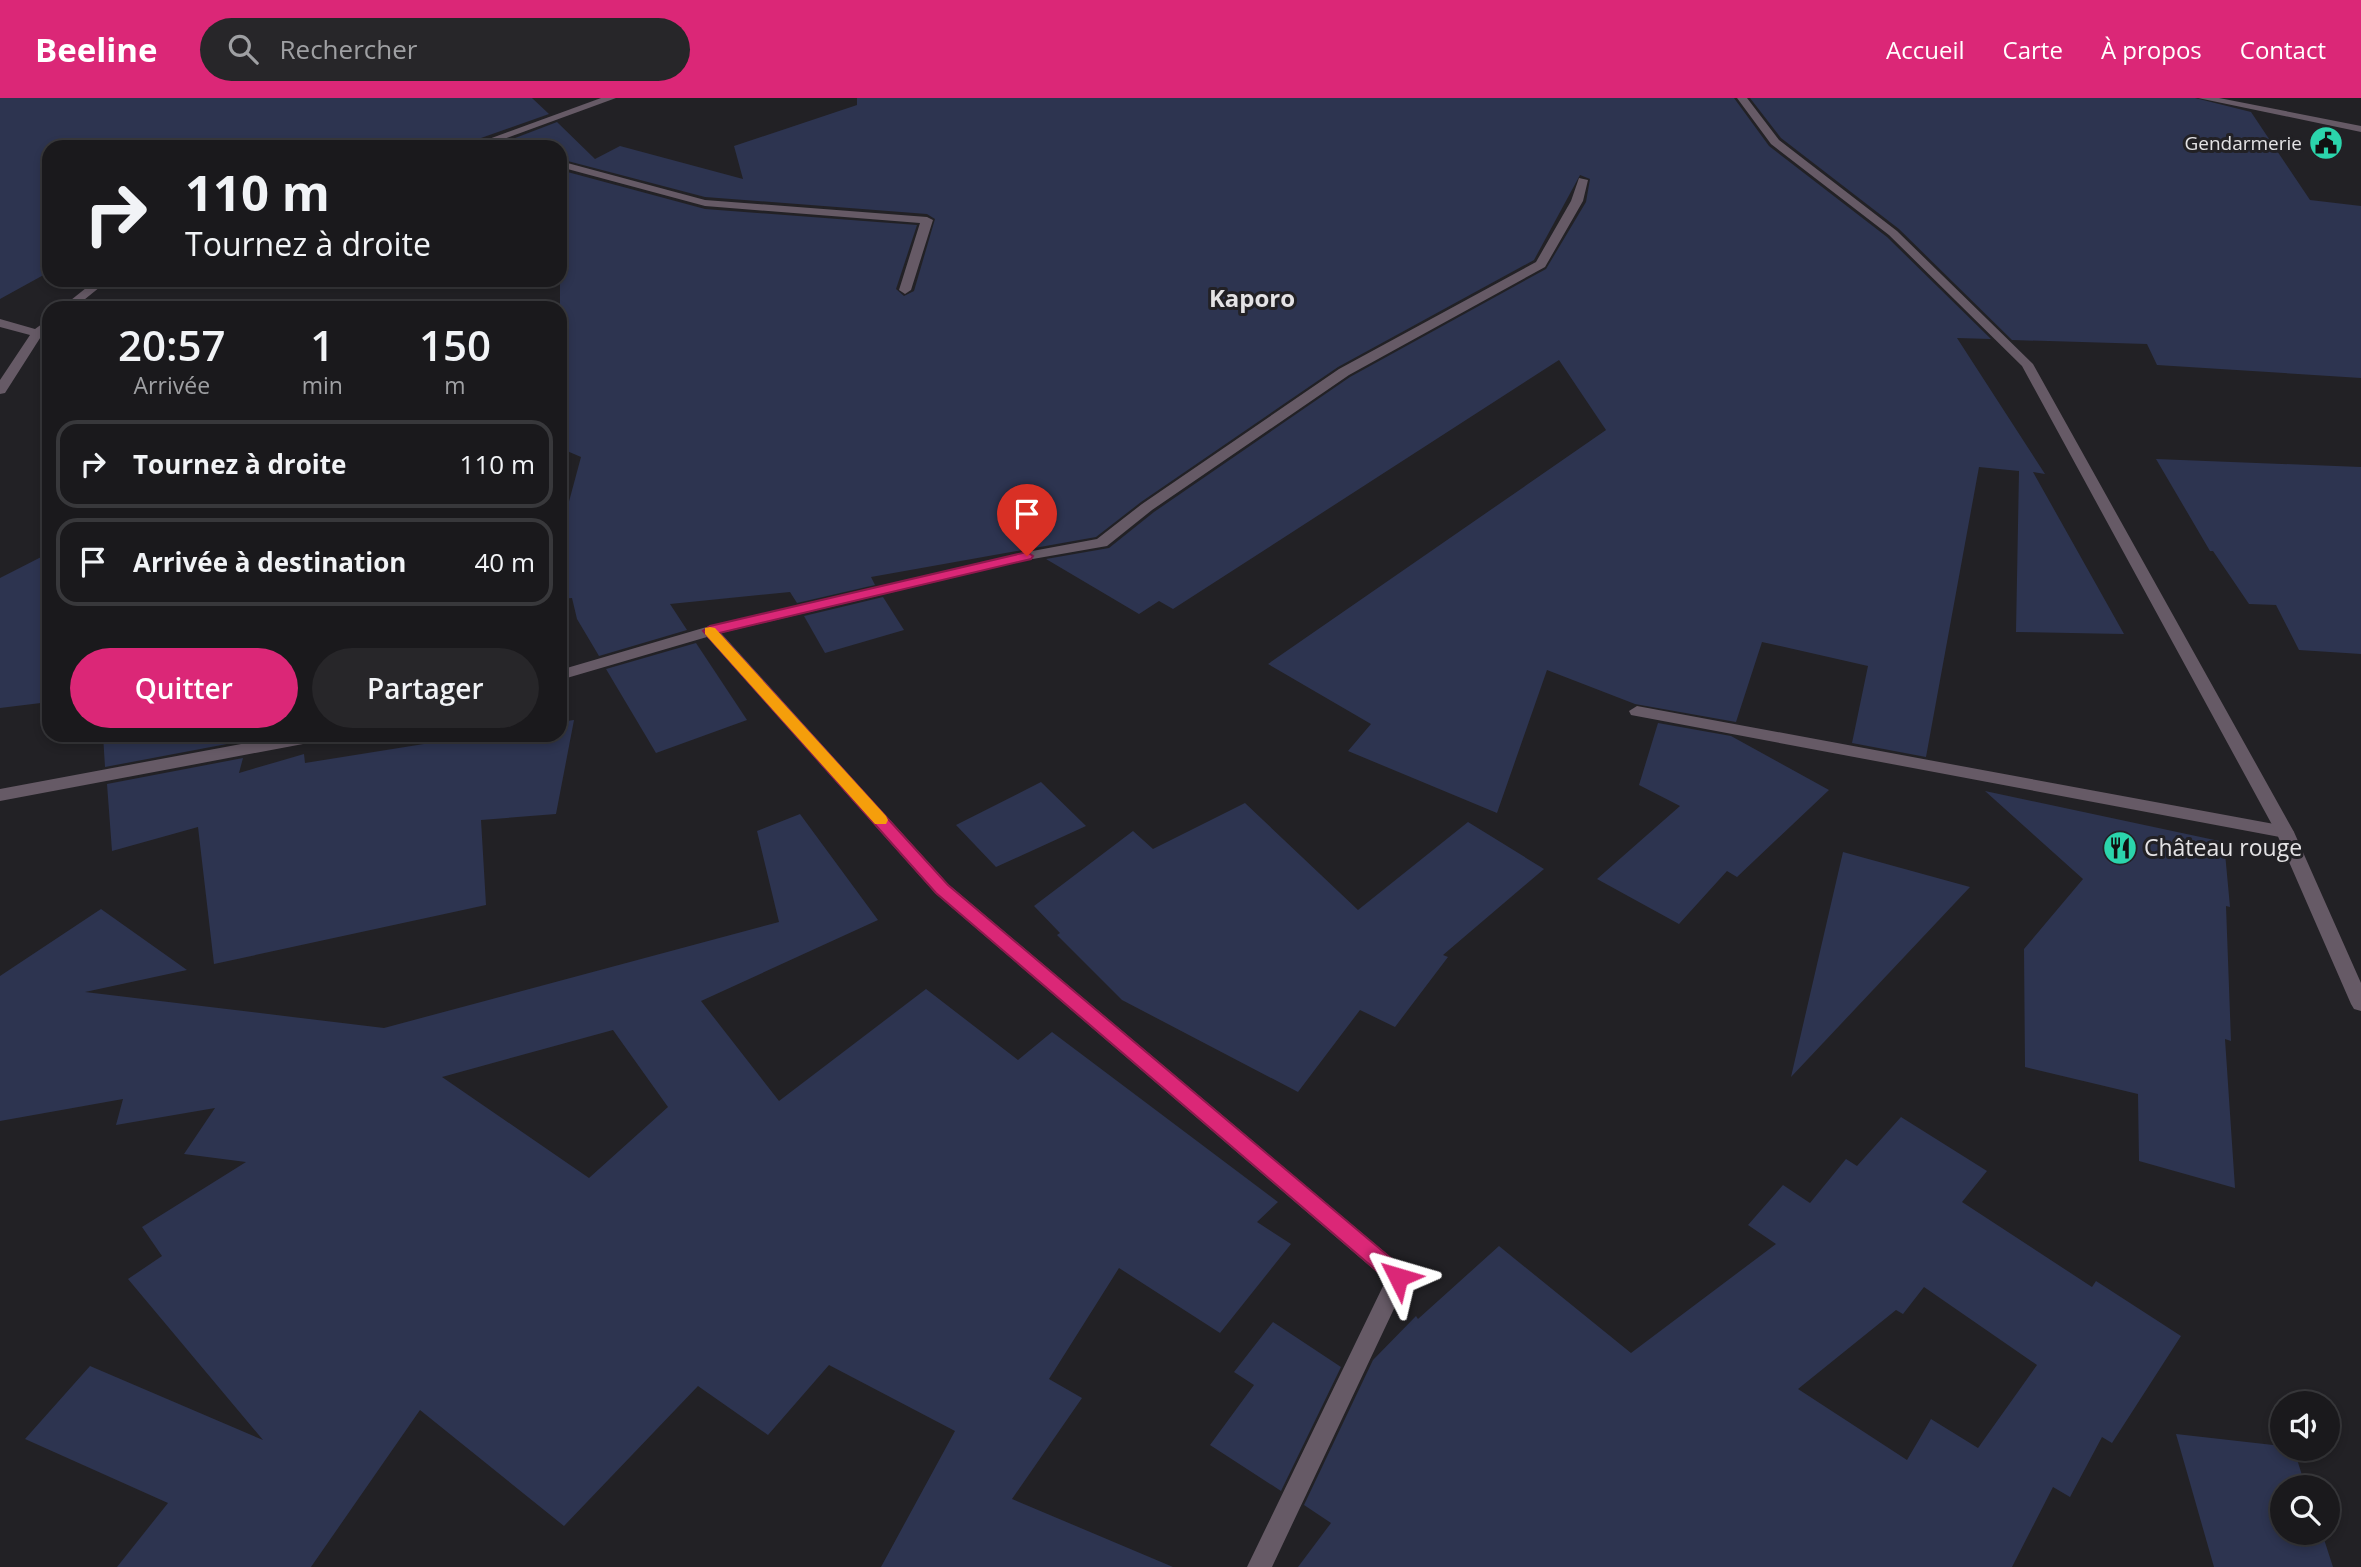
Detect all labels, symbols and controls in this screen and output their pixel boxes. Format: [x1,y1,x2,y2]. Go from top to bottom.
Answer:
search box [200,18,690,81]
text: Beeline [35,27,158,72]
icon: search [224,30,262,68]
text: Rechercher [280,31,417,67]
text: Accueil [1886,33,1965,66]
text: Carte [2003,33,2063,66]
text: À propos [2101,33,2202,66]
text: Contact [2240,33,2326,66]
public building icon: Gendarmerie [2307,124,2345,162]
place label: Gendarmerie [2184,130,2302,156]
text: 110 m [185,159,330,225]
icon: right [70,168,161,259]
text: Tournez à droite [185,222,431,265]
district label: Kaporo [1209,281,1295,314]
text: 20:57 [118,316,226,373]
text: 1 [310,316,334,373]
text: 150 [419,316,491,373]
text: Arrivée [134,369,210,401]
text: min [302,369,343,401]
text: m [444,369,466,401]
icon: right [74,445,112,483]
text: Tournez à droite [133,446,346,482]
text: 110 m [460,446,535,482]
pin [997,484,1057,556]
icon: arrive [1008,495,1046,533]
icon: arrive [74,543,112,581]
text: Arrivée à destination [133,544,406,580]
text: 40 m [474,544,535,580]
button: Quitter [70,648,298,728]
button: Partager [312,648,539,728]
restaurant icon: Château rouge [2101,829,2139,867]
place label: Château rouge [2144,831,2302,863]
position arrow [1361,1240,1435,1314]
map controls [2270,1391,2340,1545]
button: sound [2270,1391,2340,1461]
button: search [2270,1475,2340,1545]

